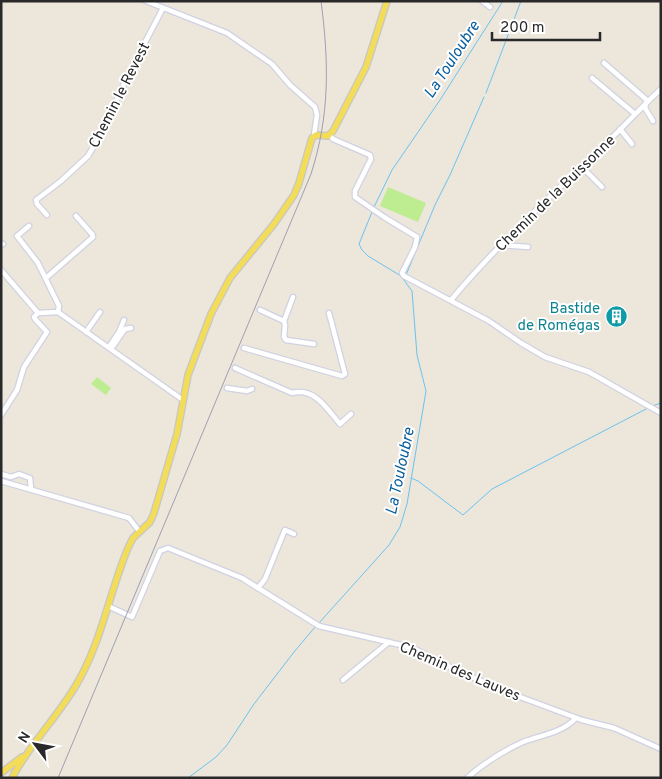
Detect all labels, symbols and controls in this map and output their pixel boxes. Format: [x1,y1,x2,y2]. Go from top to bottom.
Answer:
scale bar [492,10,600,42]
water label: La Touloubre [420,17,486,103]
text: 200 m [500,19,545,38]
street label: Chemin le Revest [86,40,155,152]
street label: Chemin de la Buissonne [492,132,620,257]
place label: Bastide de Romégas [518,300,600,336]
building icon: Bastide de Romégas [604,305,628,329]
water label: La Touloubre [382,425,420,517]
street label: Chemin des Lauves [396,638,523,706]
north arrow [10,719,60,769]
text: N [15,729,35,747]

